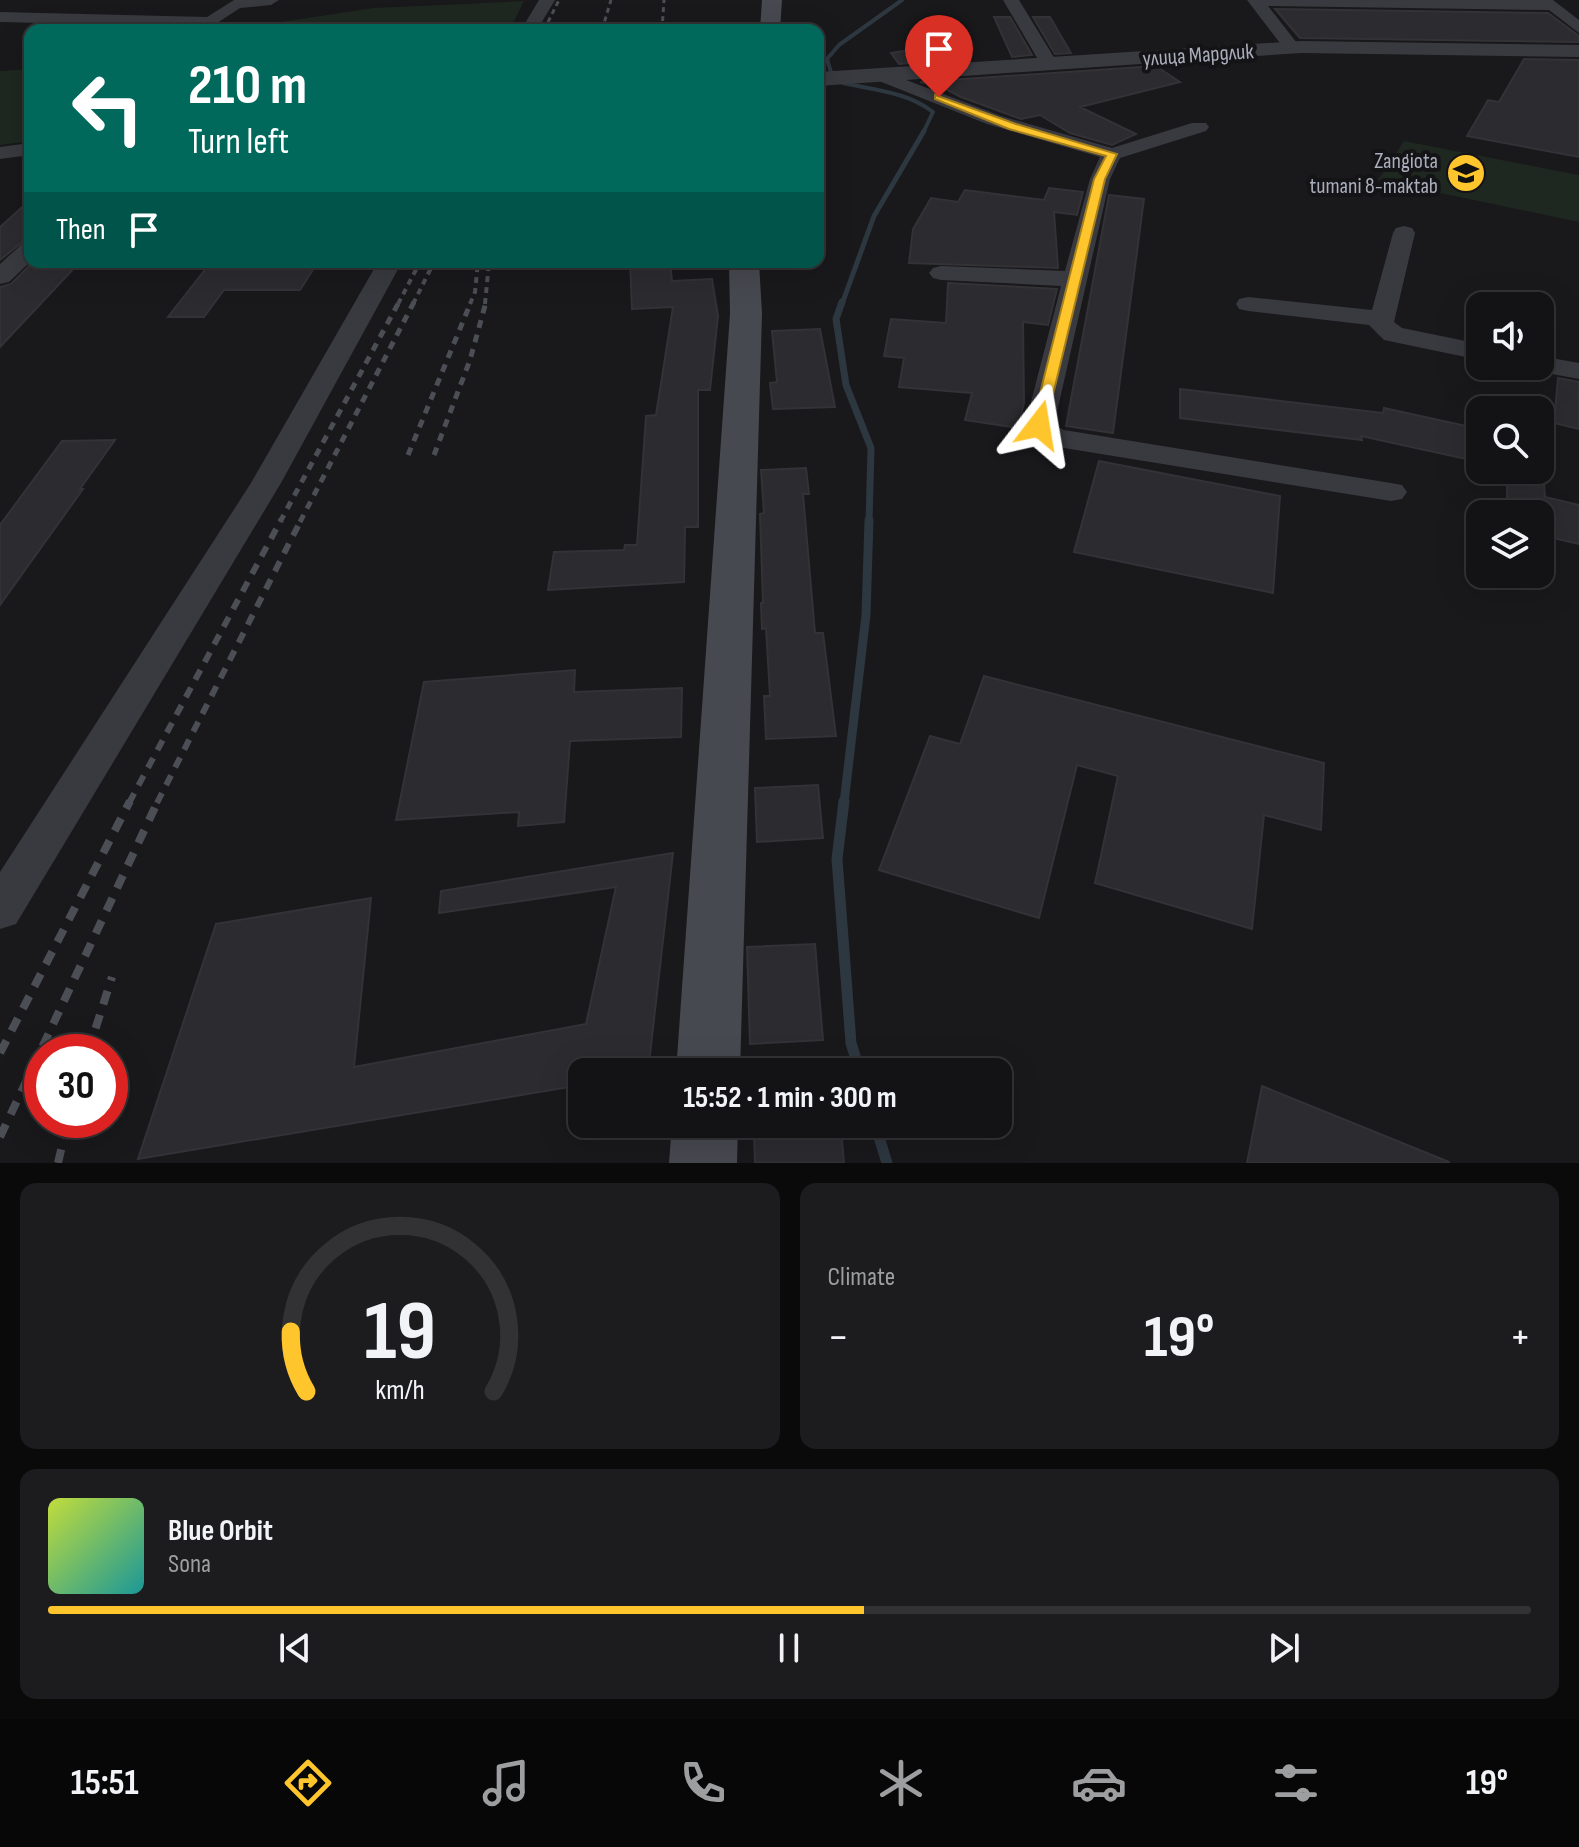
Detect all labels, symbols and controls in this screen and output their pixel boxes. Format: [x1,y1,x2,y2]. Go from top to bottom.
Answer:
pin [905,15,973,97]
icon: arrive [917,27,961,71]
street label: улица Мардлик [1142,38,1255,73]
text: 210 m [188,53,307,120]
icon: left [56,56,160,160]
text: Turn left [188,121,289,164]
place label: Zangiota tumani 8-maktab [1310,148,1438,200]
school or university icon: Zangiota tumani 8-maktab [1445,152,1487,194]
icon: arrive [122,208,166,252]
text: Then [56,212,106,248]
map controls [1466,292,1554,588]
button: sound [1466,292,1554,380]
position arrow [997,383,1081,467]
button: search [1466,396,1554,484]
button: layers [1466,500,1554,588]
speed limit sign: 30 [24,1034,128,1138]
text: 15:52 · 1 min · 300 m [683,1080,897,1116]
text: Climate [828,1262,895,1293]
text: 19 [364,1283,436,1383]
text: 19° [1144,1302,1215,1374]
text: − [828,1311,849,1364]
text: + [1509,1311,1531,1364]
text: km/h [375,1373,424,1408]
text: Blue Orbit [168,1513,273,1549]
text: Sona [168,1549,211,1580]
icon: previous [273,1626,317,1670]
icon: pause [767,1626,811,1670]
icon: next [1262,1626,1306,1670]
icon: directions [280,1755,336,1811]
icon: music [478,1755,534,1811]
icon: phone [675,1755,731,1811]
icon: climate [873,1755,929,1811]
icon: car [1071,1755,1127,1811]
icon: filters [1268,1755,1324,1811]
text: 15:51 [71,1762,139,1805]
text: 19° [1466,1762,1508,1805]

